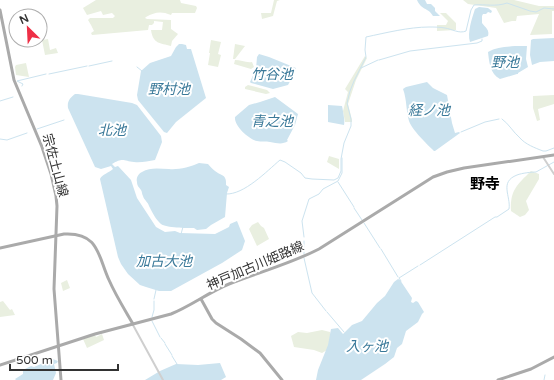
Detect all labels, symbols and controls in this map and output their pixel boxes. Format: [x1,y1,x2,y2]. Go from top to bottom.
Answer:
north arrow [8,8,48,48]
text: N [17,12,31,27]
water label: 野池 [491,54,521,71]
water label: 竹谷池 [251,66,295,83]
water label: 野村池 [148,81,192,98]
water label: 経ノ池 [408,102,452,119]
water label: 青之池 [251,113,295,130]
water label: 北池 [98,122,128,139]
street label: 宗佐土山線 [39,132,71,199]
district label: 野寺 [470,175,500,193]
street label: 神戸加古川姫路線 [204,238,306,294]
water label: 加古大池 [136,253,194,270]
water label: 入ヶ池 [346,338,390,355]
scale bar [10,346,118,372]
text: 500 m [16,353,53,367]

